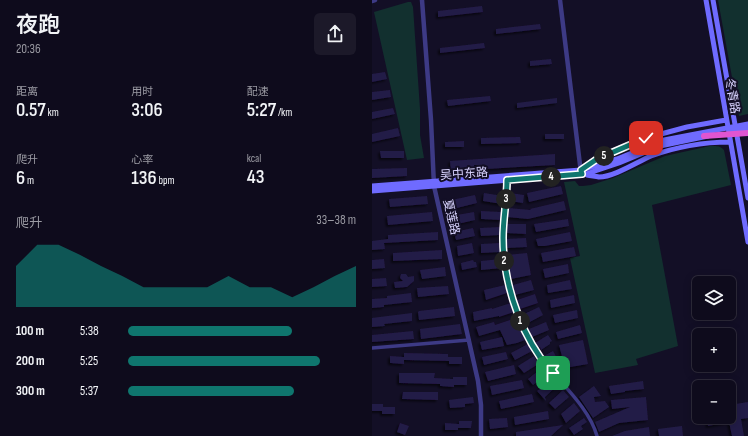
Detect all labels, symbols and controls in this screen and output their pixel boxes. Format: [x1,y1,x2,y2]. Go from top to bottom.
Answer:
text: 夜跑 [16,12,60,39]
button: share [314,13,356,55]
text: 20:36 [16,41,41,57]
street label: 冬青路 [721,77,743,115]
text: 距离 [16,85,38,98]
text: 用时 [131,85,153,98]
text: 配速 [247,85,269,98]
text: 0.57 [16,98,46,122]
text: 3:06 [131,98,163,122]
text: 5:27 [247,98,276,122]
text: km [46,106,59,119]
text: /km [276,106,292,119]
pin [629,121,663,155]
icon: check [635,127,657,149]
pin: 5 [594,146,614,166]
text: 5 [602,149,606,162]
text: kcal [247,152,261,165]
text: 爬升 [16,153,38,166]
text: 心率 [131,153,153,166]
text: 43 [247,165,264,189]
street label: 吴中东路 [440,165,488,183]
text: 6 [16,166,25,190]
text: 136 [131,166,157,190]
pin: 4 [541,167,561,187]
text: 4 [548,170,554,183]
text: m [25,174,34,187]
text: bpm [157,174,175,187]
pin: 3 [496,189,516,209]
text: 3 [504,192,508,205]
street label: 夏莲路 [440,198,462,236]
text: 33–38 m [316,212,356,228]
text: 爬升 [16,215,42,231]
pin: 2 [494,251,514,271]
text: 2 [502,254,506,267]
map controls [692,276,736,424]
button: layers [692,276,736,320]
pin: 1 [510,311,530,331]
text: 1 [518,314,522,327]
text: 100 m [16,323,44,339]
text: 5:38 [80,323,99,339]
button: + [692,328,736,372]
text: 200 m [16,353,45,369]
text: 5:25 [80,353,98,369]
pin [536,356,570,390]
icon: arrive [542,362,564,384]
button: − [692,380,736,424]
text: 300 m [16,383,45,399]
text: 5:37 [80,383,98,399]

